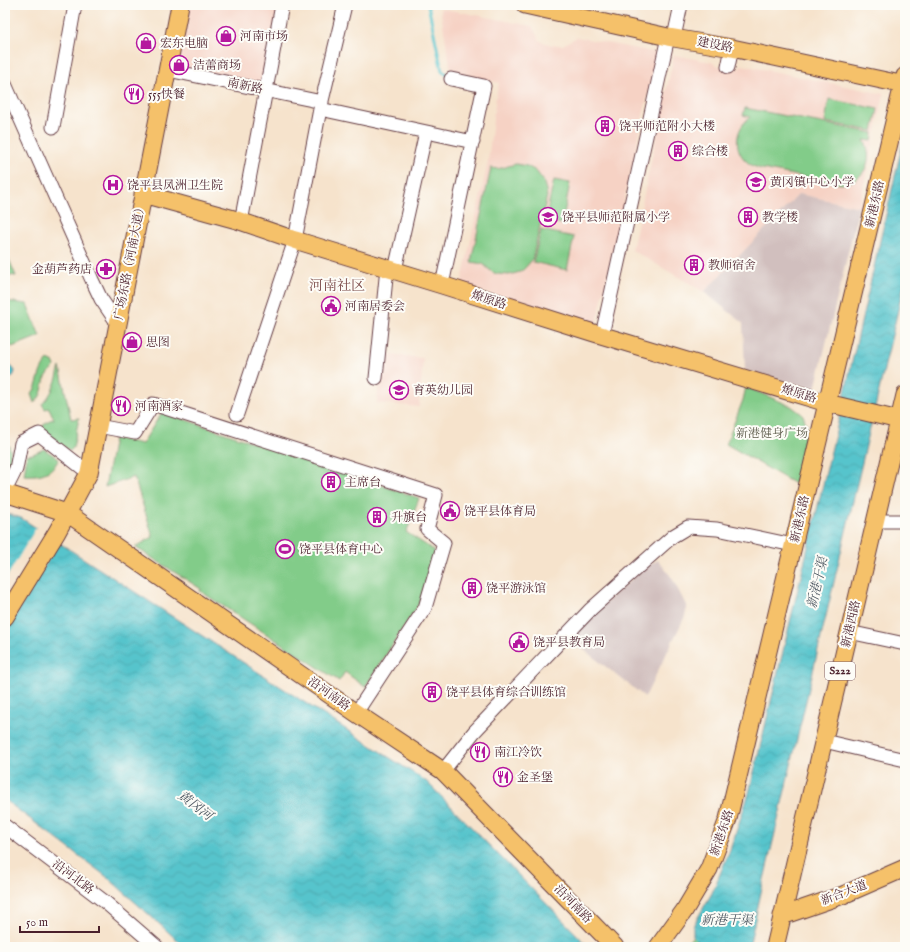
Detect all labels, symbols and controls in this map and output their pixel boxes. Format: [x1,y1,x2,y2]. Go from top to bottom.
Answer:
shop icon: 河南市场 [215,25,237,47]
place label: 河南市场 [240,29,288,44]
shop icon: 宏东电脑 [135,32,157,54]
street label: 建设路 [696,34,734,56]
place label: 宏东电脑 [160,36,208,51]
shop icon: 洁蕾商场 [168,54,190,76]
place label: 洁蕾商场 [193,58,241,73]
street label: 南新路 [226,75,264,97]
restaurant icon: 555快餐 [123,83,145,105]
place label: 555快餐 [148,87,185,102]
building icon: 饶平师范附小大楼 [594,115,616,137]
place label: 饶平师范附小大楼 [619,119,715,134]
building icon: 综合楼 [667,140,689,162]
place label: 综合楼 [692,144,728,159]
school or university icon: 黄冈镇中心小学 [745,171,767,193]
hospital icon: 饶平县凤洲卫生院 [102,174,124,196]
place label: 黄冈镇中心小学 [770,175,854,190]
place label: 饶平县凤洲卫生院 [127,178,223,193]
street label: 新港东路 [862,179,888,229]
street label: 广场东路（河南大道） [111,201,149,321]
school or university icon: 饶平县师范附属小学 [537,206,559,228]
building icon: 教学楼 [737,206,759,228]
place label: 饶平县师范附属小学 [562,210,670,225]
place label: 教学楼 [762,210,798,225]
building icon: 教师宿舍 [683,254,705,276]
pharmacy icon: 金葫芦药店 [95,258,117,280]
place label: 教师宿舍 [708,258,756,273]
place label: 金葫芦药店 [32,262,92,277]
district label: 河南社区 [309,277,365,295]
street label: 燎原路 [470,287,508,313]
public building icon: 河南居委会 [320,295,342,317]
place label: 河南居委会 [345,299,405,314]
shop icon: 思图 [121,331,143,353]
place label: 思图 [146,335,170,350]
school or university icon: 育英幼儿园 [388,379,410,401]
street label: 燎原路 [780,382,818,406]
place label: 育英幼儿园 [413,383,473,398]
restaurant icon: 河南酒家 [110,395,132,417]
place label: 河南酒家 [135,399,183,414]
park label: 新港健身广场 [736,426,808,441]
building icon: 主席台 [320,471,342,493]
place label: 主席台 [345,475,381,490]
street label: 新港东路 [787,494,813,544]
public building icon: 饶平县体育局 [439,500,461,522]
place label: 饶平县体育局 [464,504,536,519]
building icon: 升旗台 [366,506,388,528]
place label: 升旗台 [391,510,427,525]
sports icon: 饶平县体育中心 [274,538,296,560]
place label: 饶平县体育中心 [299,542,383,557]
water label: 新港干渠 [804,554,833,610]
building icon: 饶平游泳馆 [461,577,483,599]
place label: 饶平游泳馆 [486,581,546,596]
street label: 新港西路 [838,599,864,649]
public building icon: 饶平县教育局 [508,631,530,653]
place label: 饶平县教育局 [533,635,605,650]
road number: S222 [825,662,855,680]
street label: 沿河南路 [305,674,353,714]
building icon: 饶平县体育综合训练馆 [421,681,443,703]
place label: 饶平县体育综合训练馆 [446,685,566,700]
restaurant icon: 南江冷饮 [469,741,491,763]
place label: 南江冷饮 [494,745,542,760]
restaurant icon: 金圣堡 [492,766,514,788]
place label: 金圣堡 [517,770,553,785]
water label: 黄冈河 [174,787,217,826]
street label: 新港东路 [707,808,737,858]
street label: 沿河北路 [49,857,97,897]
street label: 新合大道 [819,877,869,909]
street label: 沿河南路 [551,882,595,926]
scale bar [20,908,99,934]
water label: 新港干渠 [701,912,755,929]
text: 50 m [26,915,48,930]

